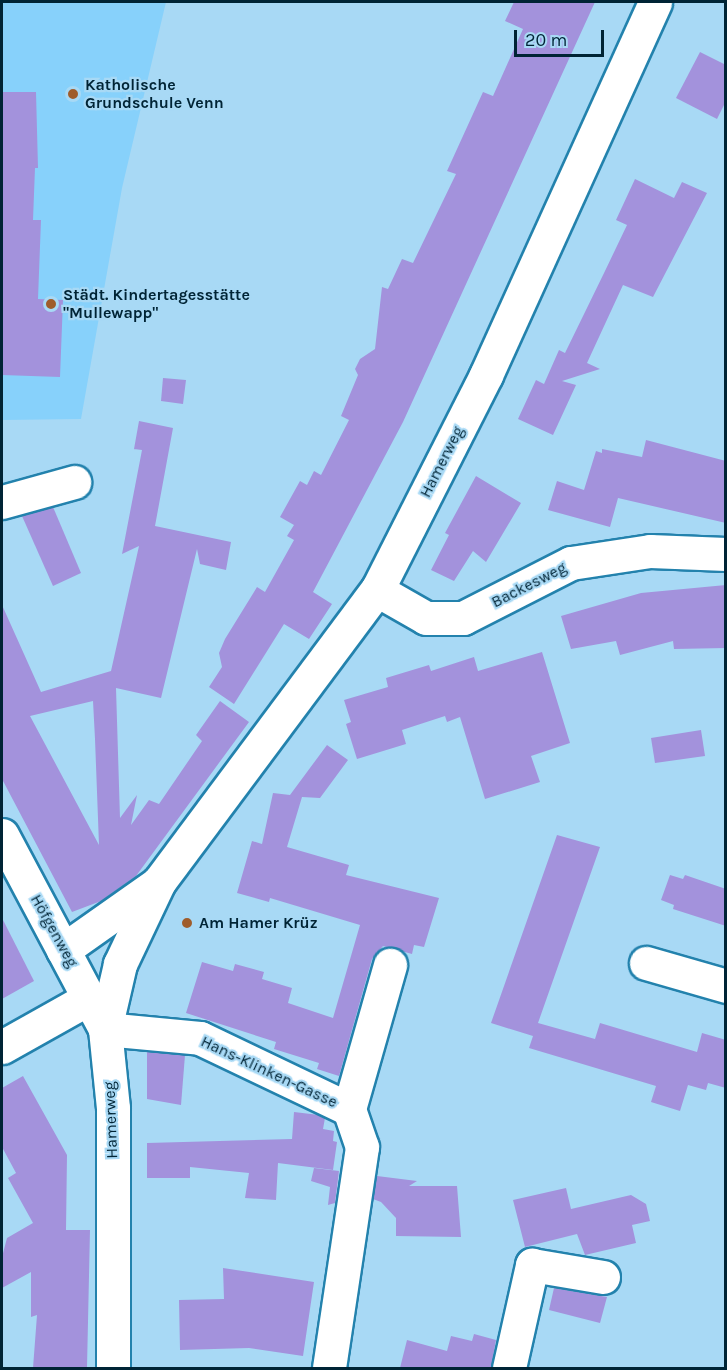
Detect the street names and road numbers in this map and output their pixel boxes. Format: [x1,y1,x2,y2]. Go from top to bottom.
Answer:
street label: Hamerweg [416,423,468,501]
street label: Backesweg [488,558,570,612]
street label: Höfgenweg [26,891,82,971]
street label: Hans-Klinken-Gasse [198,1032,340,1112]
street label: Hamerweg [100,1081,122,1159]

